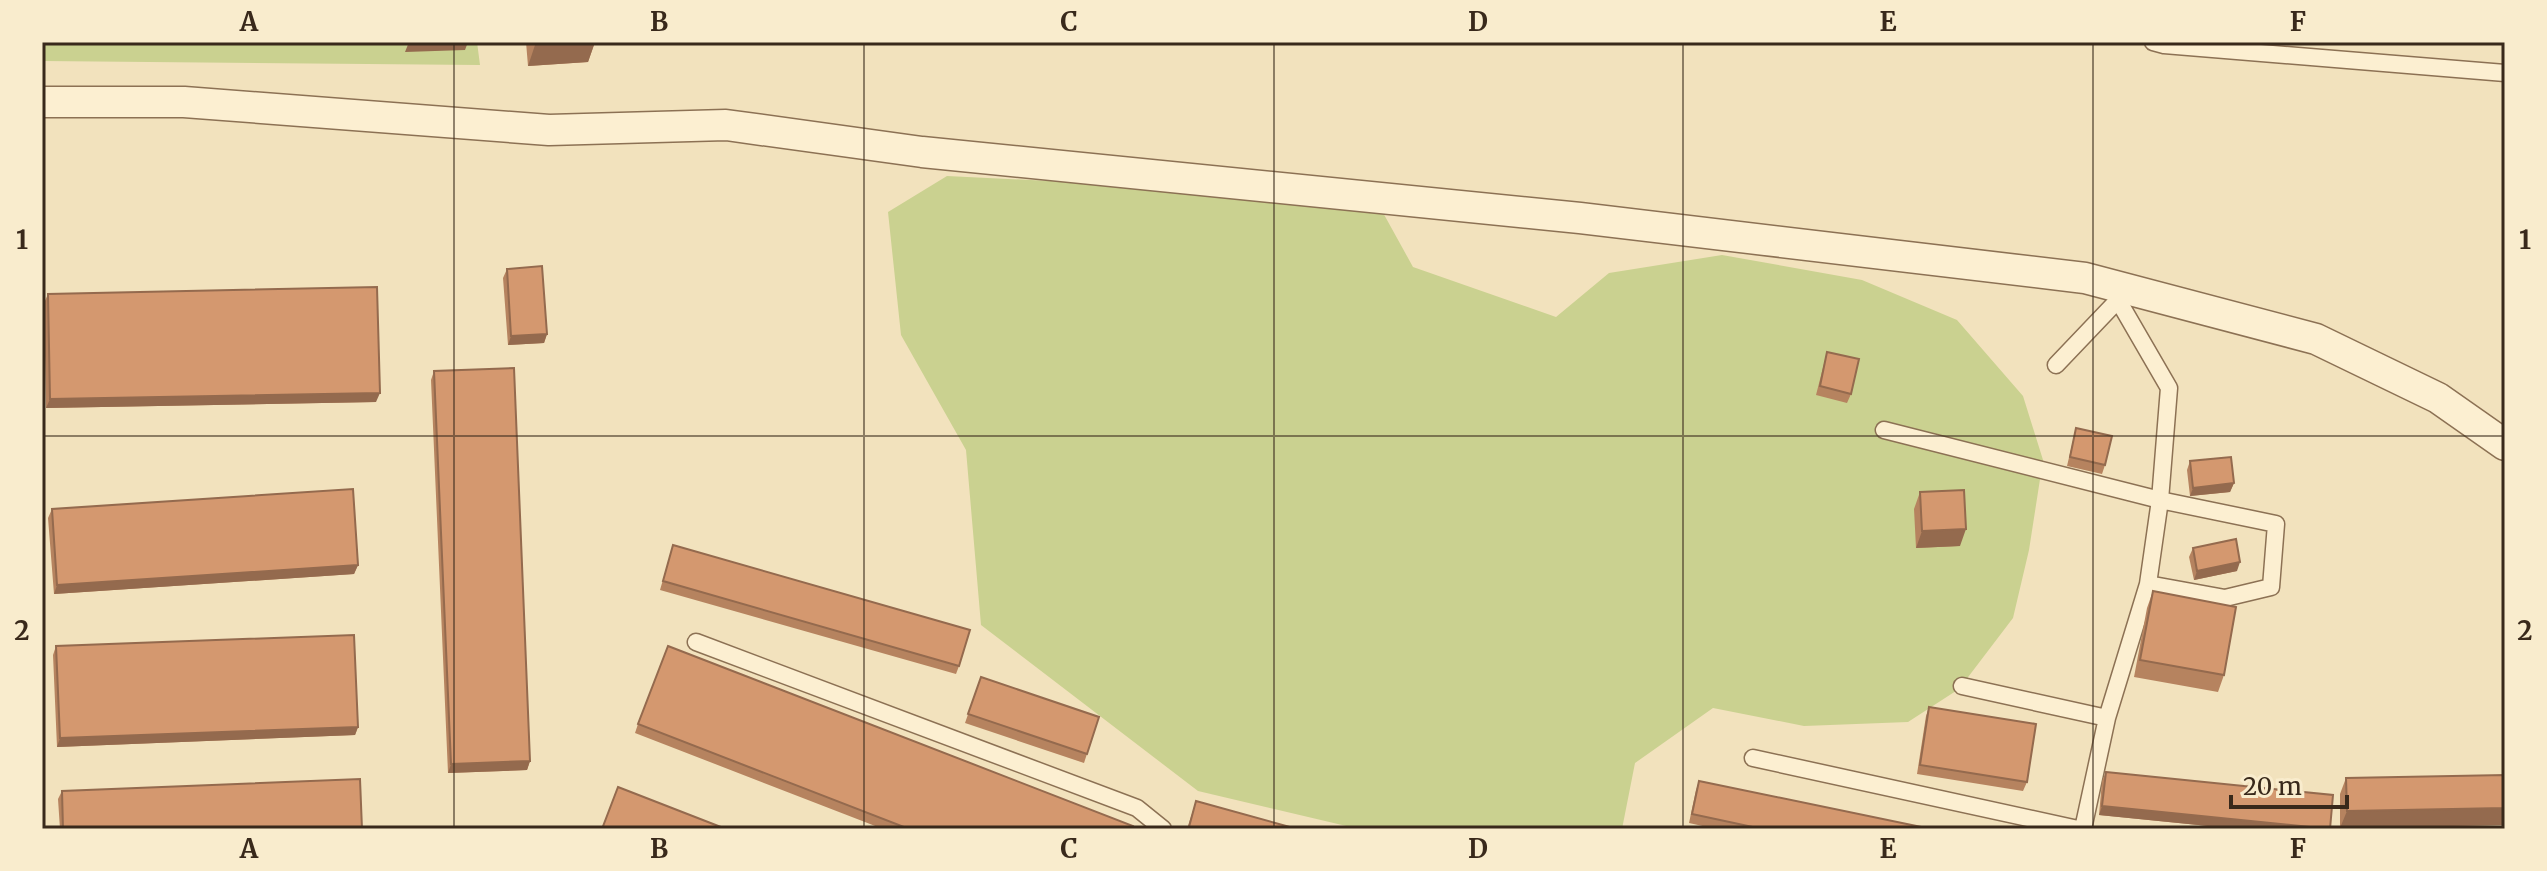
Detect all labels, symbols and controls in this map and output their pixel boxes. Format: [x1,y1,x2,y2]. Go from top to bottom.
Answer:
text: A [239,5,259,38]
text: B [650,5,668,38]
text: C [1060,5,1078,38]
text: D [1468,5,1488,38]
text: E [1880,5,1897,38]
text: F [2290,5,2306,38]
text: 1 [16,223,28,256]
text: 1 [2519,223,2531,256]
text: 2 [14,614,30,647]
text: 2 [2517,614,2533,647]
scale bar [2231,759,2347,809]
text: 20 m [2243,771,2302,802]
text: A [239,832,259,865]
text: B [650,832,668,865]
text: C [1060,832,1078,865]
text: D [1468,832,1488,865]
text: E [1880,832,1897,865]
text: F [2290,832,2306,865]

